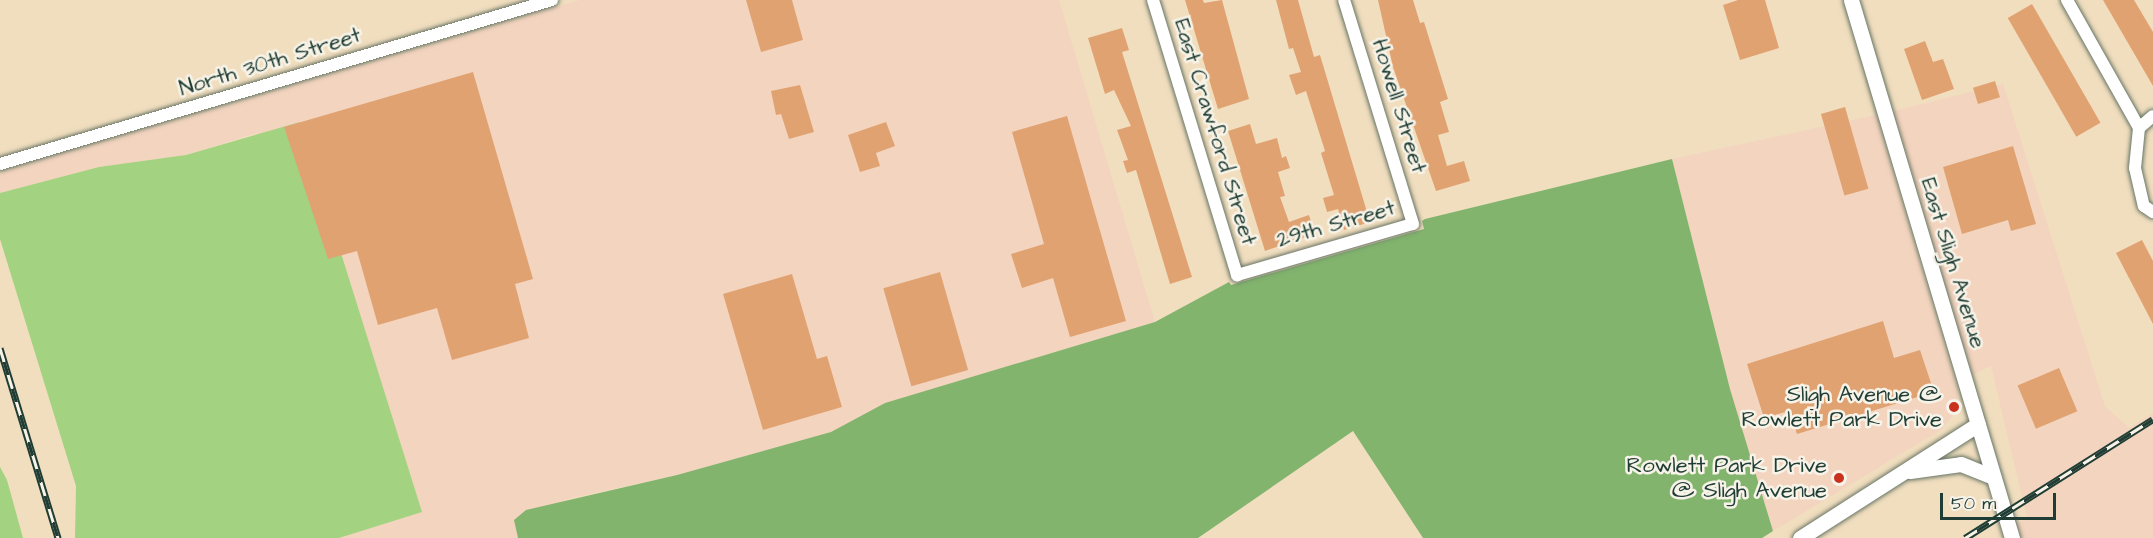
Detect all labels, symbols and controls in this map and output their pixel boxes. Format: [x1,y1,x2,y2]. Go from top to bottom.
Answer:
street label: East Crawford Street [1168,16,1262,248]
street label: North 30th Street [176,22,364,102]
street label: Howell Street [1366,36,1432,176]
street label: East Sligh Avenue [1915,175,1991,351]
street label: 29th Street [1274,195,1398,253]
place label: Sligh Avenue @ Rowlett Park Drive [1741,381,1942,433]
marker: Sligh Avenue @ Rowlett Park Drive [1947,400,1961,414]
place label: Rowlett Park Drive @ Sligh Avenue [1626,452,1827,504]
marker: Rowlett Park Drive @ Sligh Avenue [1832,471,1846,485]
scale bar [1943,481,2058,519]
text: 50 m [1951,491,1996,516]

